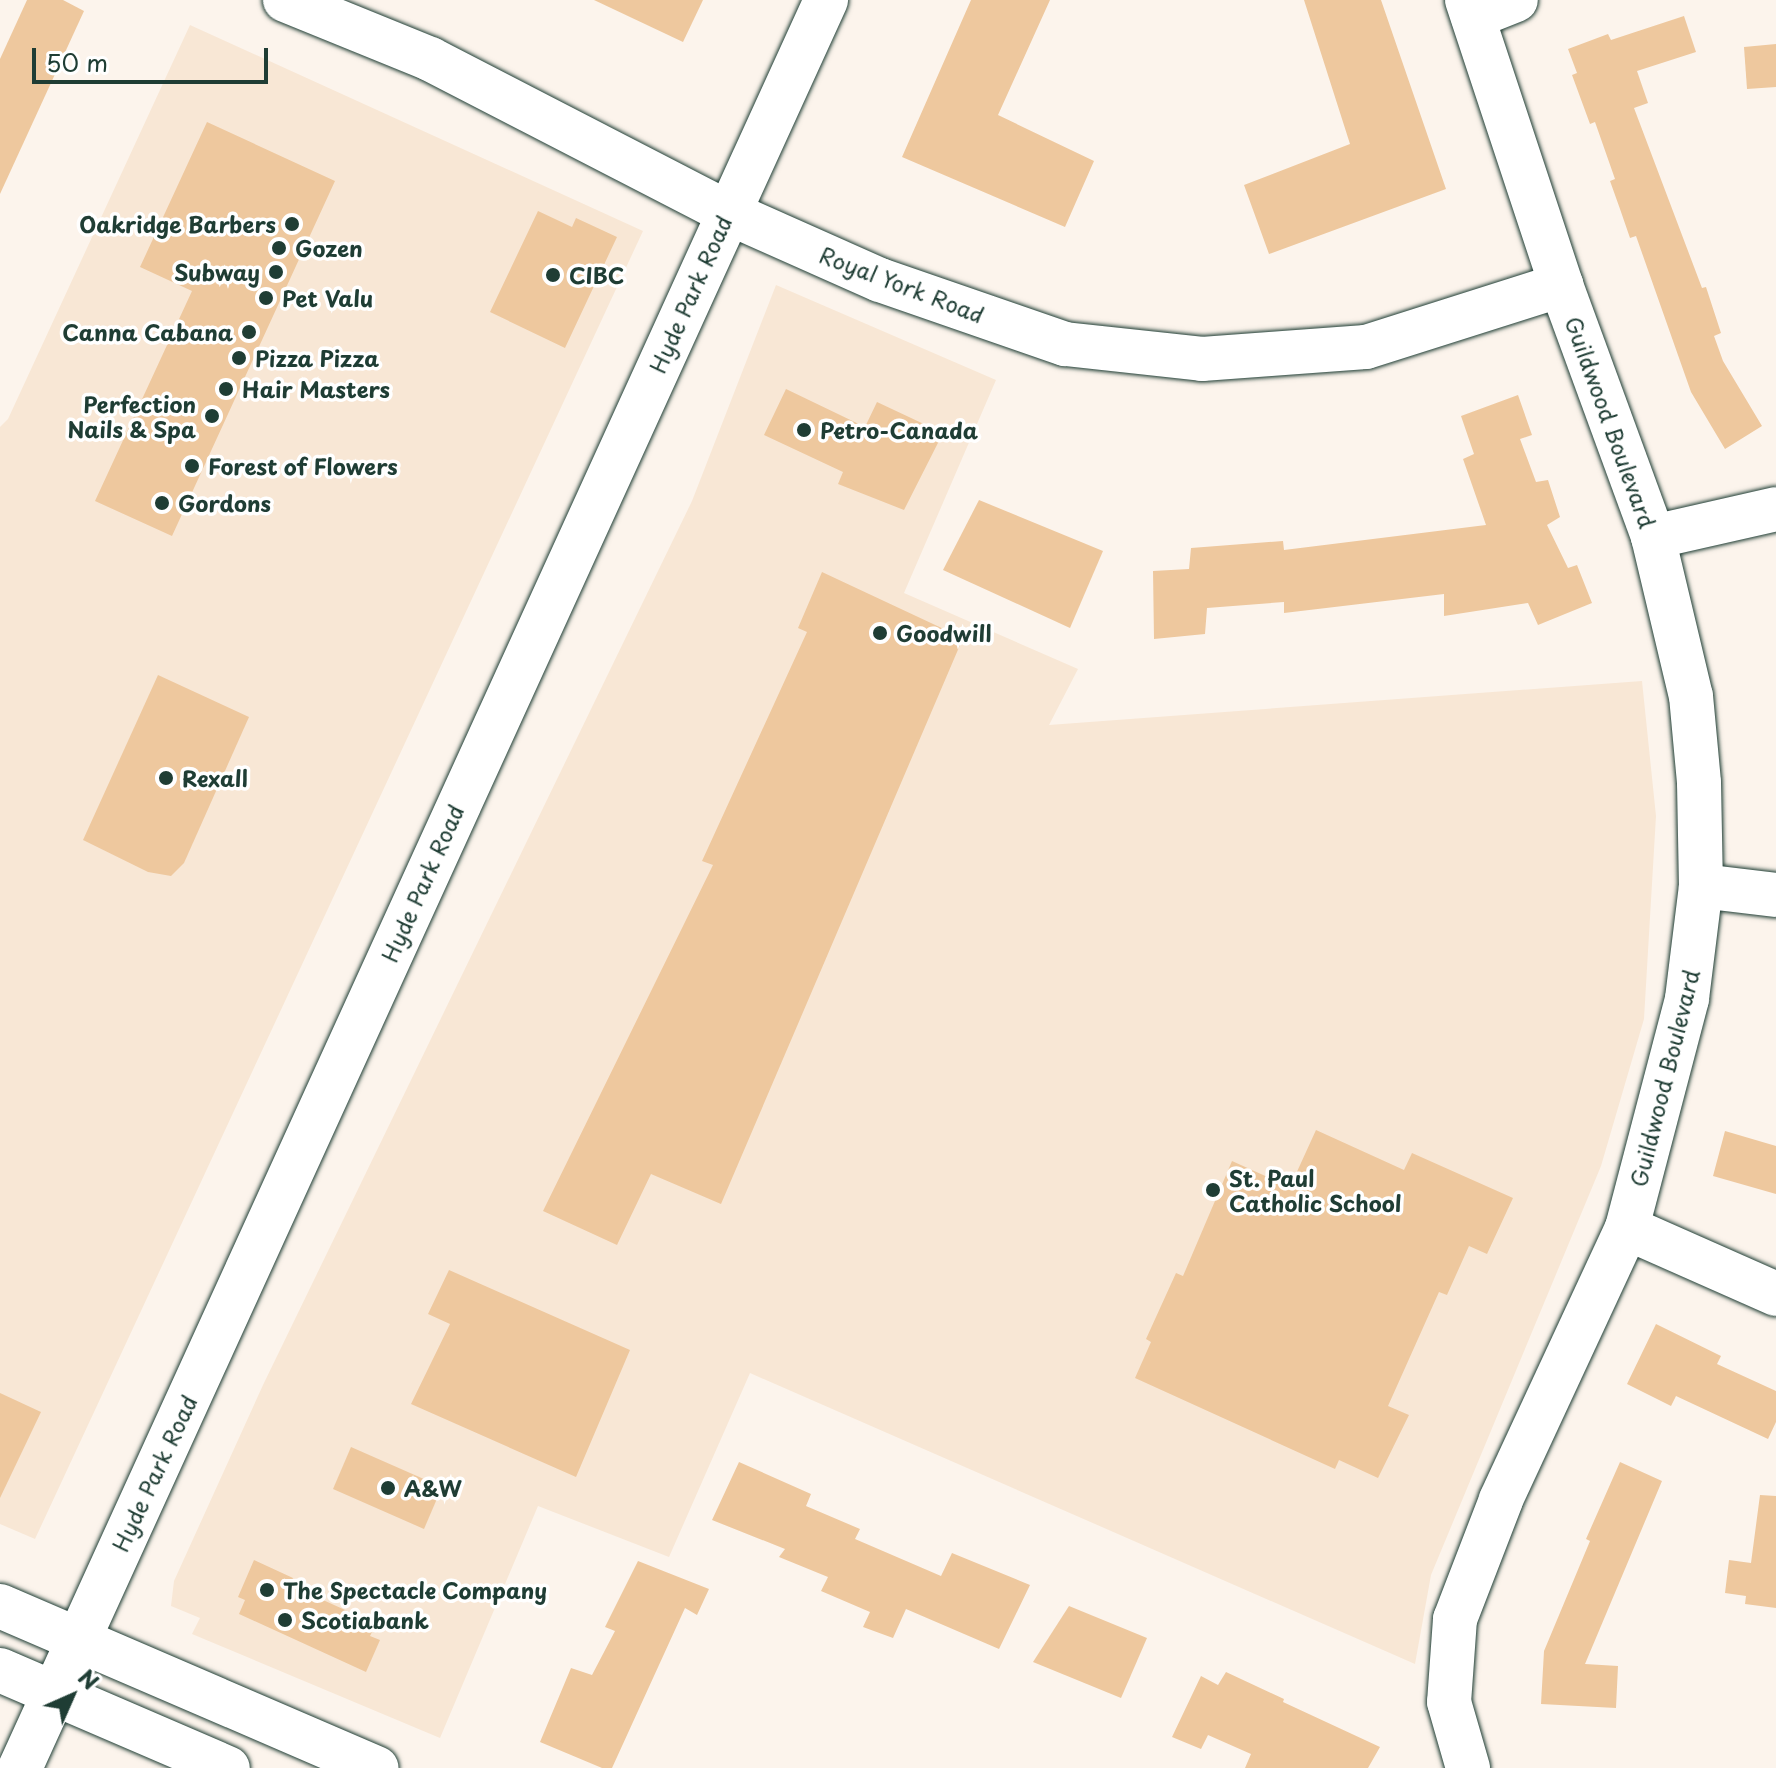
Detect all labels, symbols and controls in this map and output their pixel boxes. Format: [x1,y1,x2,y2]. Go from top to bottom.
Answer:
scale bar [36,32,272,82]
text: 50 m [46,44,108,80]
place label: Oakridge Barbers [79,211,276,237]
street label: Hyde Park Road [643,211,737,377]
marker: Oakridge Barbers [283,215,301,233]
place label: Gozen [295,235,363,261]
marker: Gozen [270,239,288,257]
street label: Royal York Road [817,241,987,327]
place label: Subway [174,259,260,285]
place label: CIBC [569,262,624,288]
marker: Subway [267,263,285,281]
marker: CIBC [544,266,562,284]
place label: Pet Valu [282,285,374,311]
marker: Pet Valu [257,289,275,307]
street label: Guildwood Boulevard [1561,313,1661,531]
place label: Canna Cabana [64,319,233,345]
marker: Canna Cabana [240,323,258,341]
place label: Pizza Pizza [255,345,381,371]
marker: Pizza Pizza [230,349,248,367]
place label: Hair Masters [242,376,390,402]
marker: Hair Masters [217,380,235,398]
place label: Perfection Nails & Spa [65,390,196,442]
marker: Perfection Nails & Spa [203,407,221,425]
place label: Petro-Canada [820,417,978,443]
marker: Petro-Canada [795,421,813,439]
place label: Forest of Flowers [208,453,398,479]
marker: Forest of Flowers [183,457,201,475]
place label: Gordons [178,490,271,516]
marker: Gordons [153,494,171,512]
place label: Goodwill [896,620,991,646]
marker: Goodwill [871,624,889,642]
place label: Rexall [182,765,248,791]
marker: Rexall [157,769,175,787]
street label: Hyde Park Road [375,800,469,966]
street label: Guildwood Boulevard [1624,967,1704,1189]
place label: St. Paul Catholic School [1229,1164,1403,1216]
marker: St. Paul Catholic School [1204,1181,1222,1199]
street label: Hyde Park Road [106,1390,202,1556]
place label: A&W [404,1475,462,1501]
marker: A&W [379,1479,397,1497]
place label: The Spectacle Company [283,1577,551,1603]
marker: The Spectacle Company [258,1581,276,1599]
place label: Scotiabank [301,1607,429,1633]
marker: Scotiabank [276,1611,294,1629]
north arrow [32,1656,112,1736]
text: N [71,1661,107,1697]

